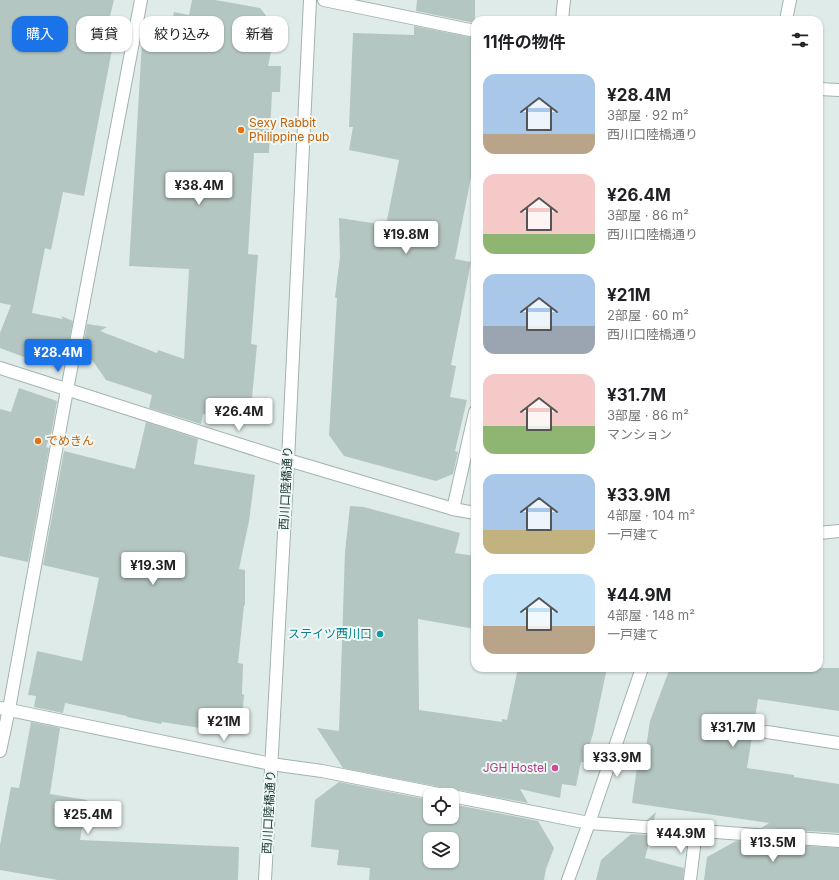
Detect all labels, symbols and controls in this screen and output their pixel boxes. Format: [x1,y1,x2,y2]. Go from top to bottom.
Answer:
chip: 購入 [12,16,68,52]
chip: 賃貸 [76,16,132,52]
chip: 絞り込み [140,16,224,52]
chip: 新着 [232,16,288,52]
icon: filters [789,29,811,51]
text: 11件の物件 [483,32,566,52]
text: ¥28.4M [607,85,671,105]
icon: home [515,90,563,138]
text: 3部屋 · 92 m² [607,107,689,123]
place label: Sexy Rabbit Philippine pub [249,115,329,144]
marker: Sexy Rabbit Philippine pub [236,125,246,135]
text: 西川口陸橋通り [607,126,698,142]
pin: ¥38.4M [166,172,232,206]
text: ¥38.4M [174,177,224,193]
text: ¥26.4M [607,185,671,205]
icon: home [515,190,563,238]
text: 3部屋 · 86 m² [607,207,689,223]
pin: ¥19.8M [373,221,439,255]
text: ¥19.8M [383,226,429,242]
text: 西川口陸橋通り [607,226,698,242]
text: ¥21M [607,285,651,305]
icon: home [515,290,563,338]
text: 2部屋 · 60 m² [607,307,689,323]
text: 西川口陸橋通り [607,326,698,342]
pin: ¥28.4M [25,339,91,373]
text: ¥28.4M [33,344,83,360]
text: ¥31.7M [607,385,666,405]
icon: home [515,390,563,438]
pin: ¥26.4M [206,398,272,432]
text: ¥26.4M [215,403,263,419]
text: 3部屋 · 86 m² [607,407,689,423]
text: マンション [607,426,672,442]
place label: でめきん [46,433,94,448]
marker: でめきん [33,436,43,446]
street label: 西川口陸橋通り [276,446,295,530]
text: ¥33.9M [607,485,671,505]
icon: home [515,490,563,538]
text: 4部屋 · 104 m² [607,507,695,523]
text: 一戸建て [607,526,659,542]
pin: ¥19.3M [120,552,186,586]
text: ¥19.3M [130,557,176,573]
text: ¥44.9M [607,585,671,605]
icon: home [515,590,563,638]
text: 4部屋 · 148 m² [607,607,695,623]
place label: ステイツ西川口 [288,626,372,641]
text: 一戸建て [607,626,659,642]
marker: ステイツ西川口 [375,629,385,639]
pin: ¥21M [200,708,248,742]
text: ¥21M [207,713,241,729]
pin: ¥31.7M [700,714,766,748]
text: ¥31.7M [710,719,756,735]
pin: ¥33.9M [584,744,650,778]
text: ¥33.9M [593,749,641,765]
place label: JGH Hostel [483,760,547,775]
marker: JGH Hostel [550,763,560,773]
street label: 西川口陸橋通り [259,770,278,854]
map controls [423,788,459,868]
button: locate [423,788,459,824]
pin: ¥25.4M [55,801,121,835]
text: ¥25.4M [64,806,112,822]
pin: ¥44.9M [648,820,714,854]
text: ¥44.9M [656,825,706,841]
pin: ¥13.5M [740,829,806,863]
button: layers [423,832,459,868]
text: ¥13.5M [750,834,796,850]

